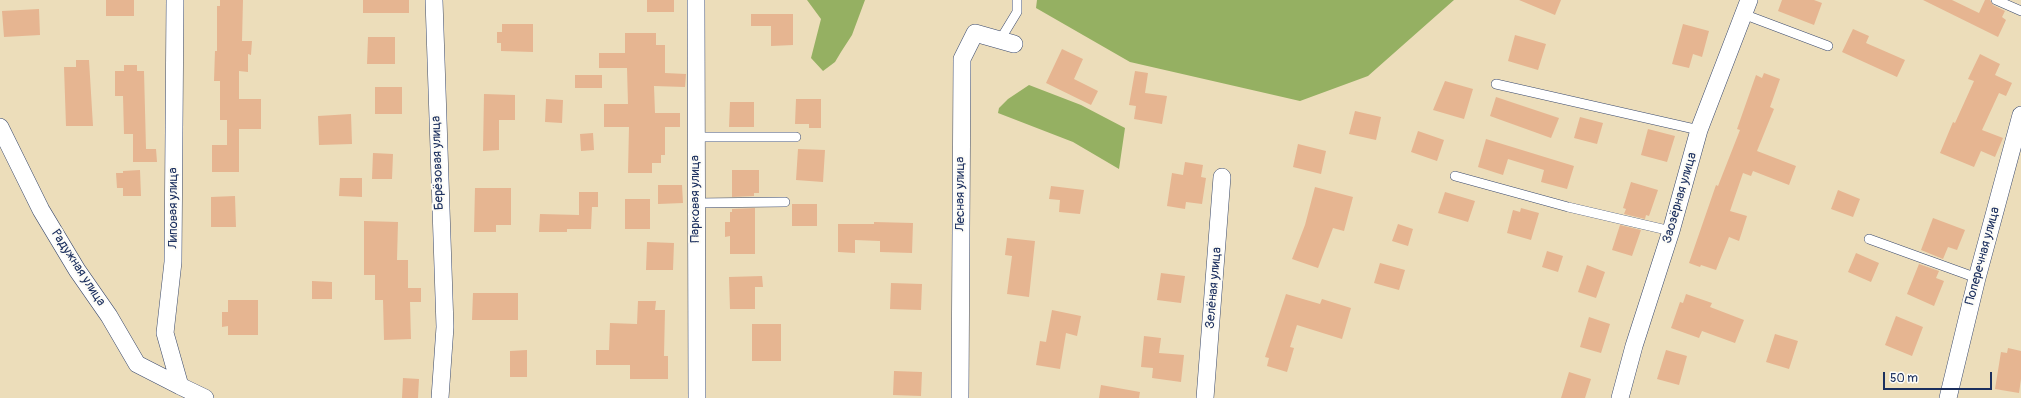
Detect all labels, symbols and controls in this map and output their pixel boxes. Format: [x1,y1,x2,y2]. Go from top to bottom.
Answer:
street label: Берёзовая улица [429,116,447,210]
street label: Заозёрная улица [1660,151,1700,245]
street label: Парковая улица [688,155,704,243]
street label: Лесная улица [953,157,969,231]
street label: Липовая улица [166,168,182,248]
street label: Поперечная улица [1962,205,2004,307]
street label: Радужная улица [47,227,109,309]
street label: Зелёная улица [1203,247,1225,329]
scale bar [1885,364,1994,390]
text: 50 m [1890,371,1918,386]

